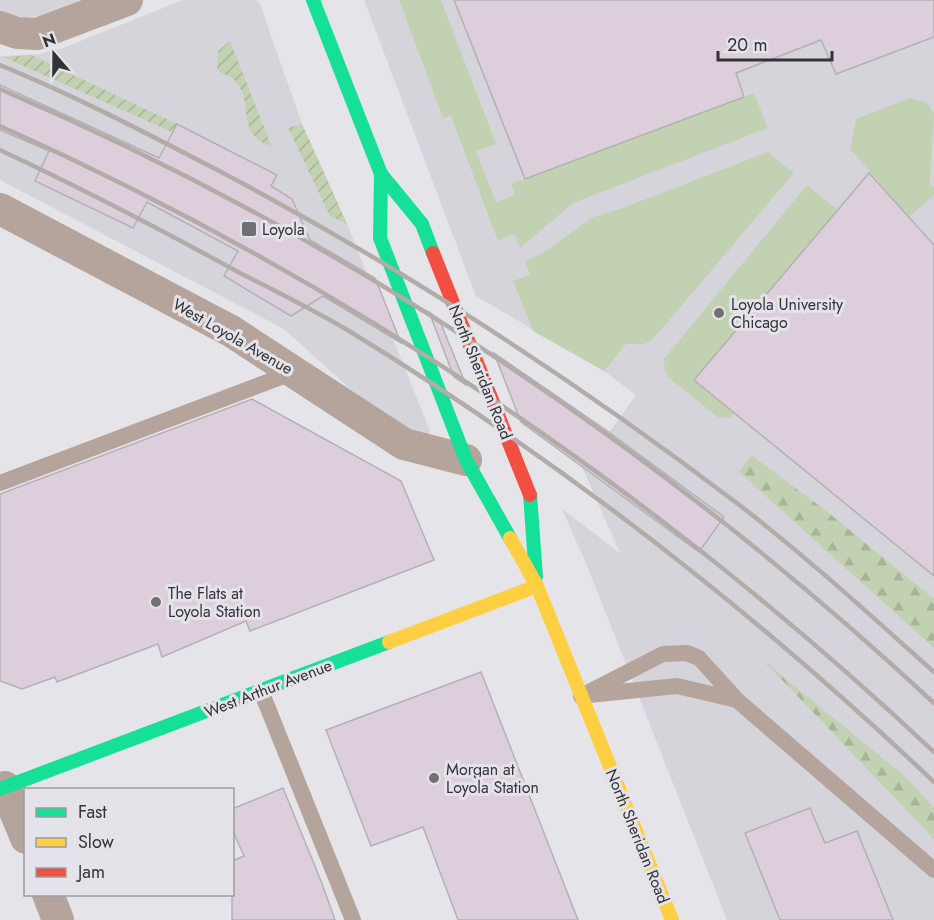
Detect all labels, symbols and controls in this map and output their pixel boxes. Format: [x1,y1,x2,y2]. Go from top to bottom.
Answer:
north arrow [24,24,84,84]
scale bar [718,24,832,62]
text: N [39,27,59,53]
text: 20 m [727,32,767,58]
place label: Loyola [262,218,305,241]
marker: Loyola [240,220,258,238]
street label: West Loyola Avenue [168,293,297,380]
place label: Loyola University Chicago [731,293,844,334]
street label: North Sheridan Road [443,301,518,443]
marker: Loyola University Chicago [712,306,726,320]
place label: The Flats at Loyola Station [168,582,261,623]
marker: The Flats at Loyola Station [149,595,163,609]
street label: West Arthur Avenue [201,654,335,723]
place label: Morgan at Loyola Station [446,758,539,799]
street label: North Sheridan Road [600,765,675,907]
marker: Morgan at Loyola Station [427,771,441,785]
legend [24,788,234,896]
text: Fast [78,799,107,825]
text: Slow [78,829,115,855]
text: Jam [76,859,105,885]

